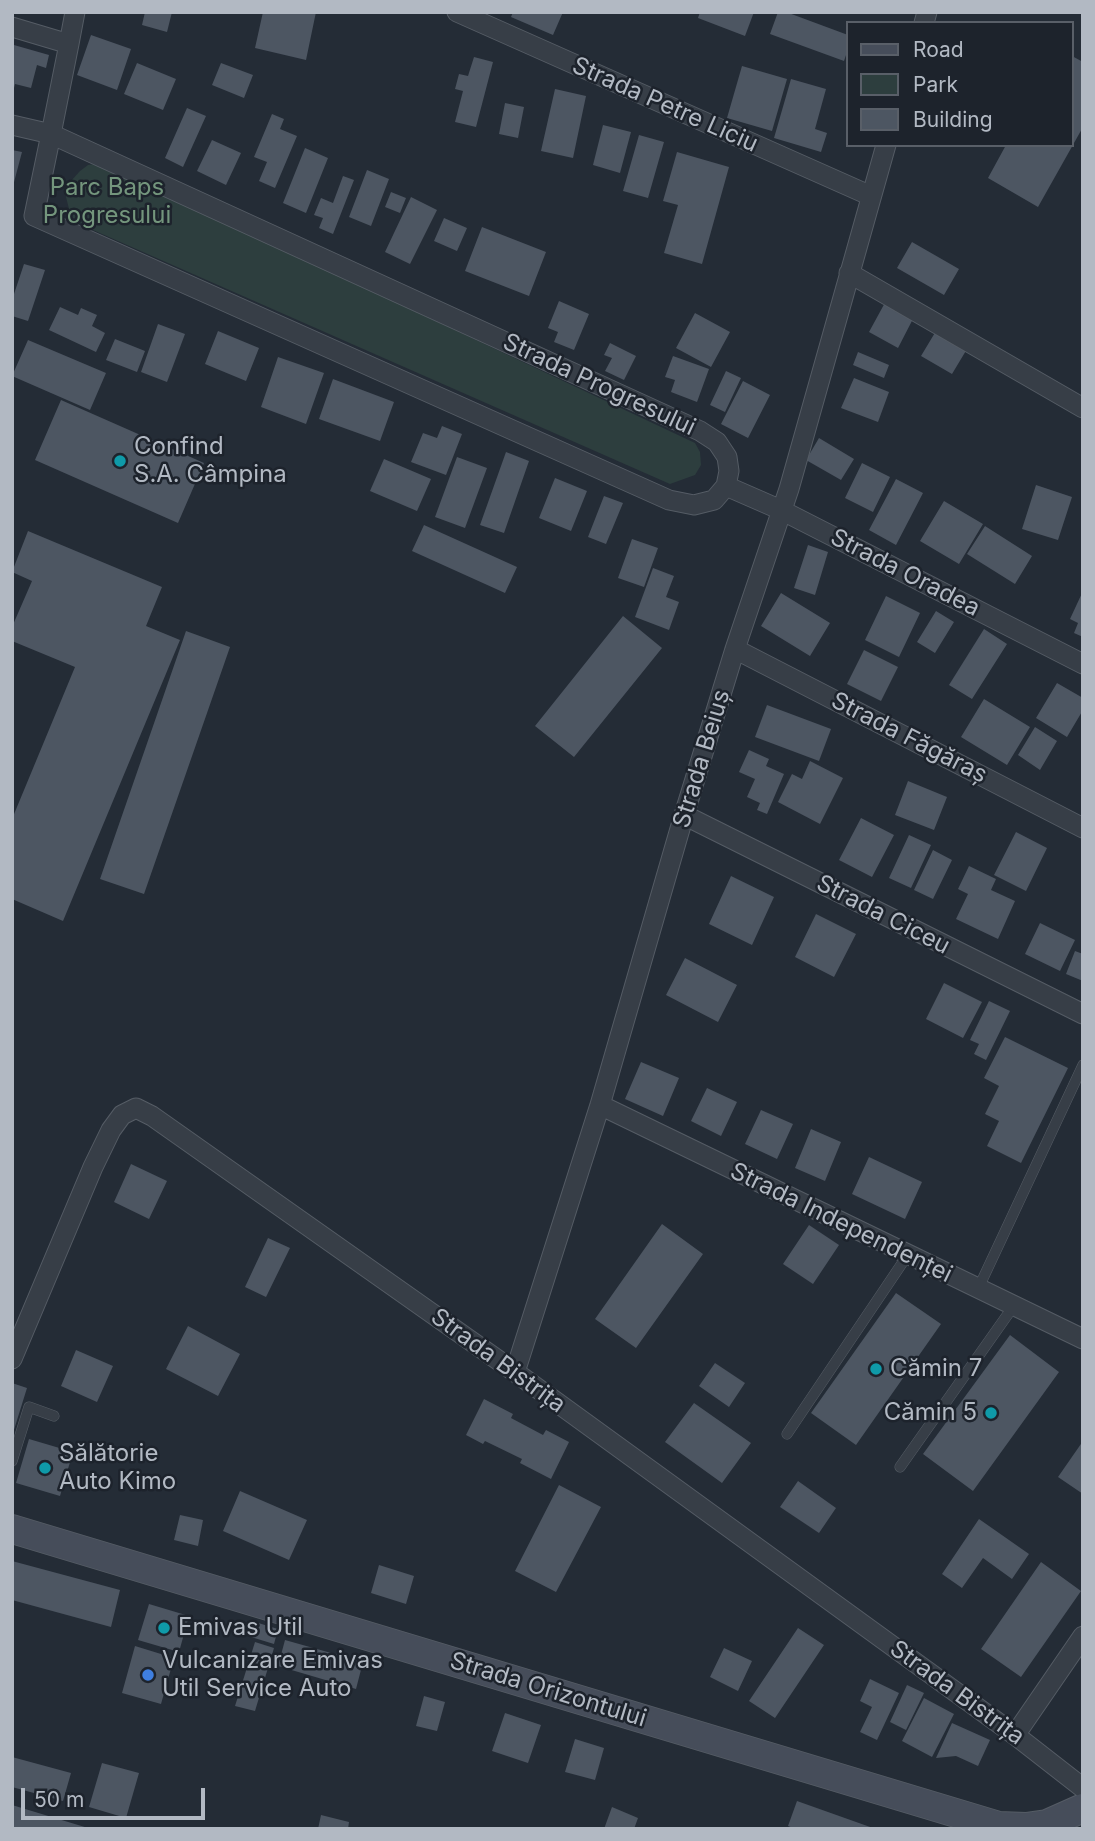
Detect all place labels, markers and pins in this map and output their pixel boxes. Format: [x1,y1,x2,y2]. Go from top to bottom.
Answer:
place label: Confind S.A. Câmpina [134,433,287,489]
marker: Confind S.A. Câmpina [112,453,128,469]
place label: Cămin 7 [890,1355,982,1383]
marker: Cămin 7 [868,1361,884,1377]
place label: Cămin 5 [884,1399,977,1427]
marker: Cămin 5 [983,1405,999,1421]
place label: Sălătorie Auto Kimo [59,1440,176,1496]
marker: Sălătorie Auto Kimo [37,1460,53,1476]
place label: Emivas Util [178,1614,303,1642]
marker: Emivas Util [156,1620,172,1636]
place label: Vulcanizare Emivas Util Service Auto [162,1647,383,1703]
marker: Vulcanizare Emivas Util Service Auto [140,1667,156,1683]

